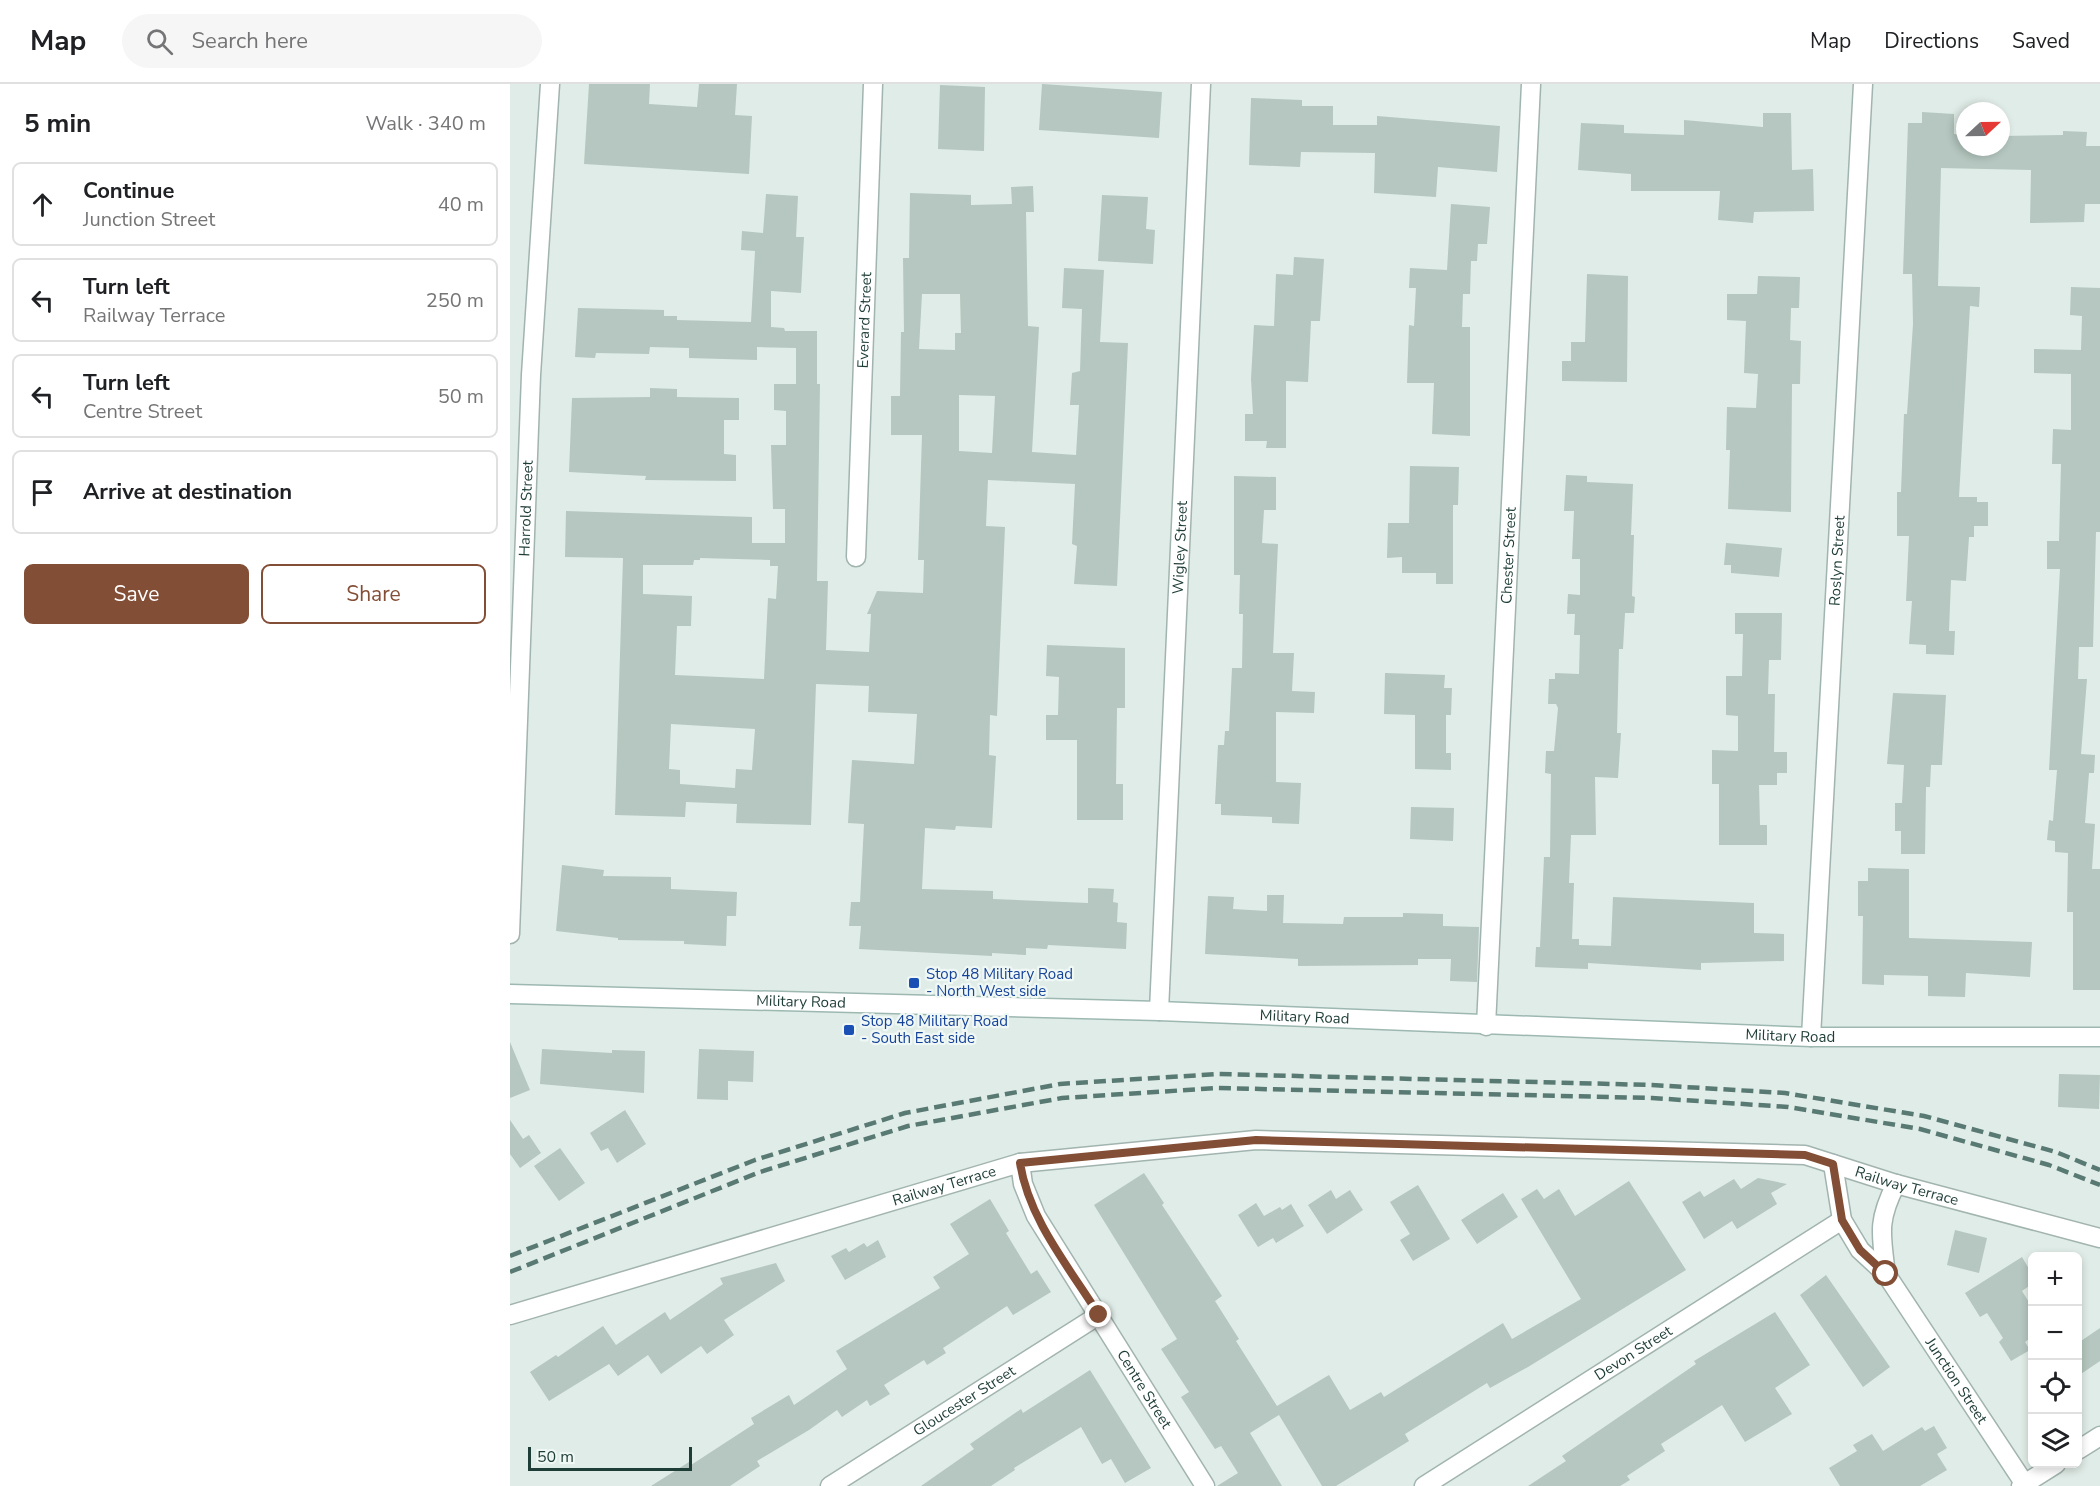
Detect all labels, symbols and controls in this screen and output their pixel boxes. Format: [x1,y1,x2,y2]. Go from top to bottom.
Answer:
search box [122,14,542,68]
text: Map [30,22,86,60]
icon: search [143,25,176,58]
text: Search here [191,26,308,56]
text: Map [1810,27,1851,55]
text: Directions [1884,27,1979,55]
text: Saved [2012,27,2070,55]
north arrow [1956,102,2010,156]
text: 5 min [24,106,91,141]
text: Walk · 340 m [366,110,486,137]
text: Continue [83,176,174,206]
icon: ahead [26,188,59,221]
text: 40 m [438,191,484,218]
text: Junction Street [83,206,215,233]
street label: Everard Street [853,271,876,369]
text: Turn left [83,272,170,302]
icon: left [26,284,59,317]
text: 250 m [426,287,484,314]
text: Railway Terrace [83,302,226,329]
text: Turn left [83,368,170,398]
icon: left [26,380,59,413]
text: 50 m [438,383,484,410]
text: Centre Street [83,398,202,425]
street label: Harrold Street [514,459,538,557]
icon: arrive [26,476,59,509]
text: Arrive at destination [83,477,292,507]
street label: Wigley Street [1168,500,1192,595]
street label: Chester Street [1496,506,1521,605]
street label: Roslyn Street [1825,514,1849,607]
button: Save [24,564,249,624]
button: Share [261,564,486,624]
place label: Stop 48 Military Road - North West side [926,964,1073,1001]
marker: Stop 48 Military Road - North West side [907,976,921,990]
street label: Military Road [756,990,846,1013]
street label: Military Road [1259,1005,1350,1029]
place label: Stop 48 Military Road - South East side [861,1011,1008,1048]
marker: Stop 48 Military Road - South East side [842,1023,856,1037]
street label: Military Road [1745,1024,1835,1047]
street label: Railway Terrace [890,1161,998,1210]
street label: Railway Terrace [1852,1162,1961,1210]
map controls [2028,1252,2082,1468]
button: + [2028,1252,2082,1306]
route start [1872,1260,1898,1286]
route end [1085,1301,1111,1327]
button: − [2028,1306,2082,1360]
street label: Devon Street [1591,1320,1676,1385]
street label: Junction Street [1920,1333,1993,1428]
street label: Centre Street [1112,1346,1177,1433]
street label: Gloucester Street [909,1360,1020,1441]
button: locate [2028,1360,2082,1414]
button: layers [2028,1414,2082,1468]
scale bar [528,1444,692,1472]
text: 50 m [537,1446,574,1468]

